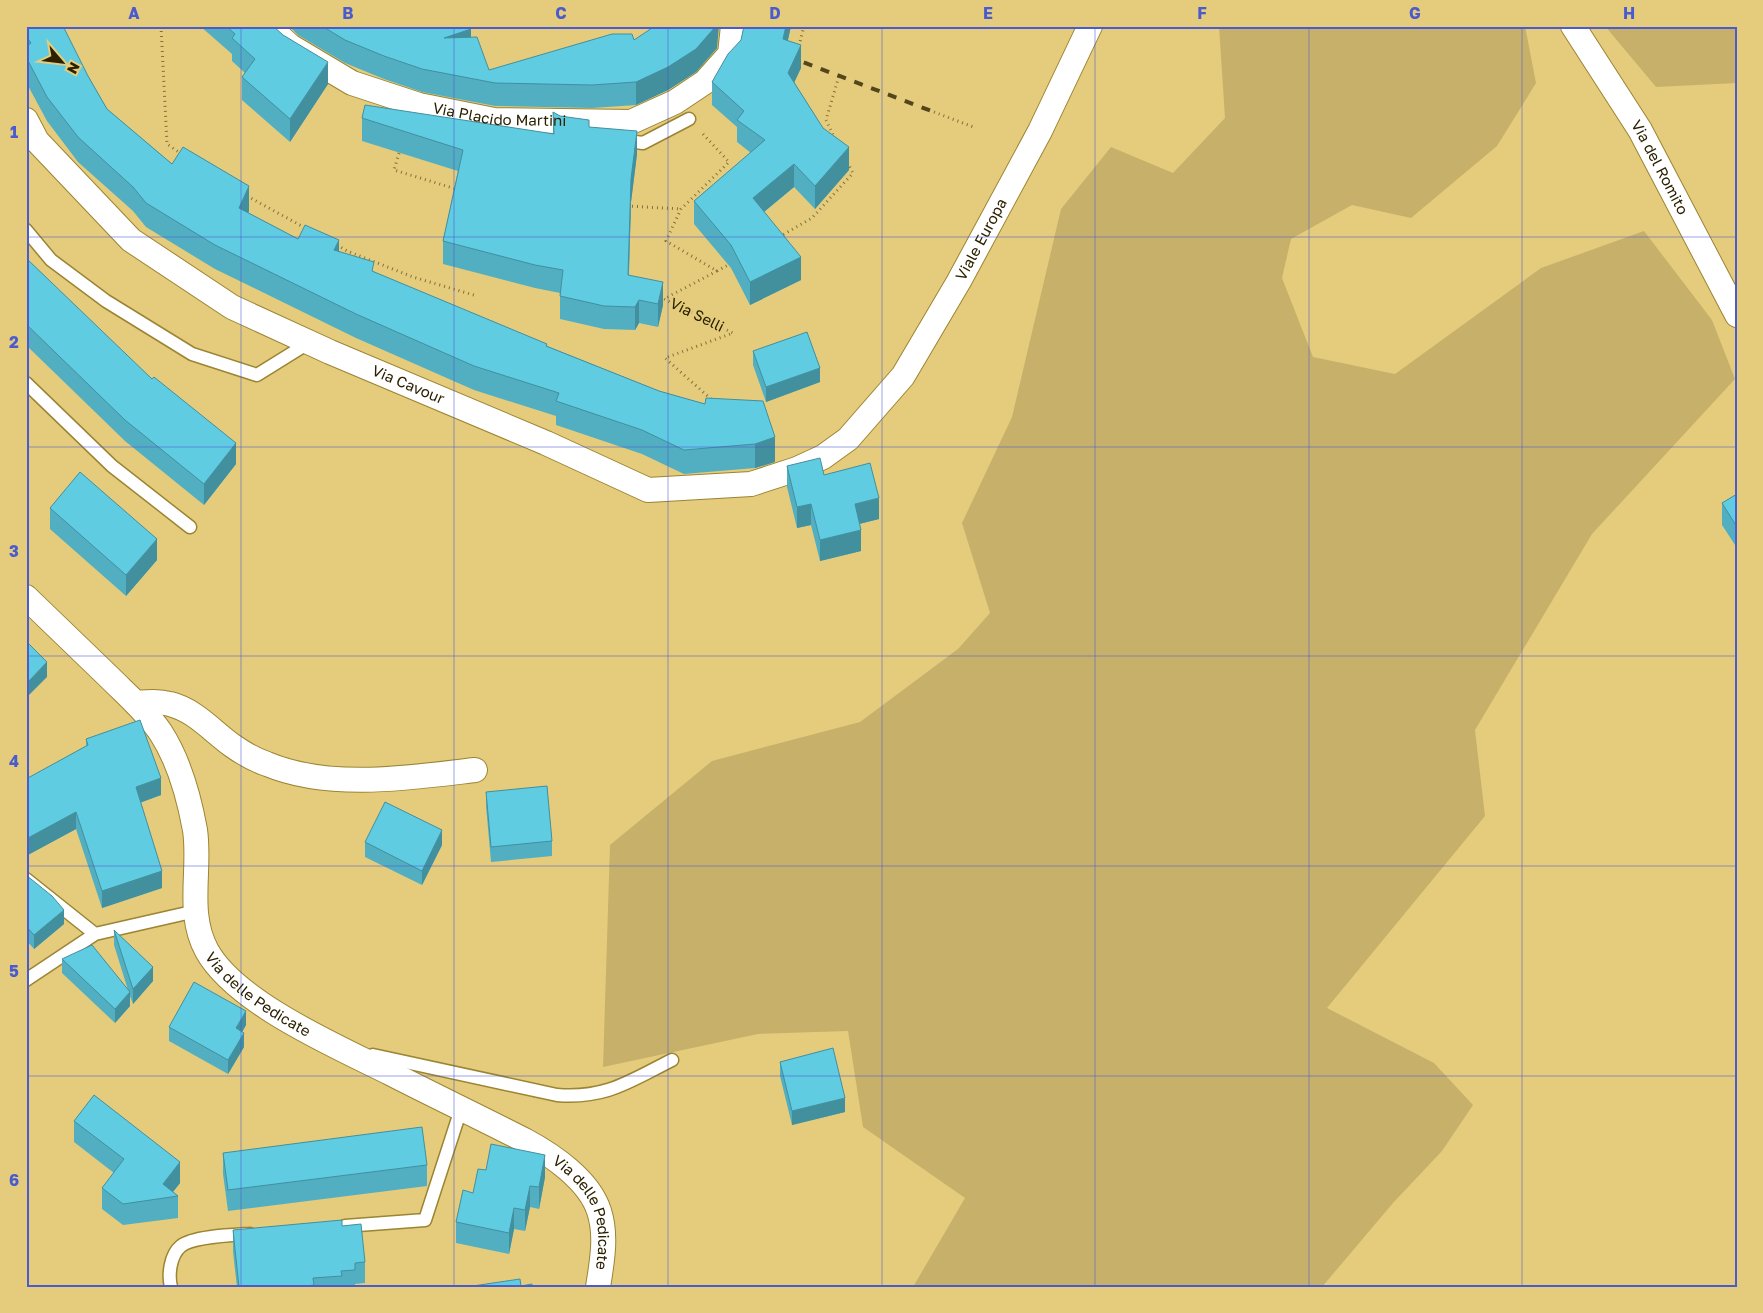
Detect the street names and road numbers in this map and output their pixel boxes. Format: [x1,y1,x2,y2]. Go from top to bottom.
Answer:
street label: Via Placido Martini [431,98,566,129]
street label: Via del Romito [1628,116,1693,217]
street label: Viale Europa [951,195,1010,283]
street label: Via Selli [667,293,728,335]
street label: Via Cavour [370,361,447,407]
street label: Via delle Pedicate [202,948,314,1040]
street label: Via delle Pedicate [550,1151,613,1272]

